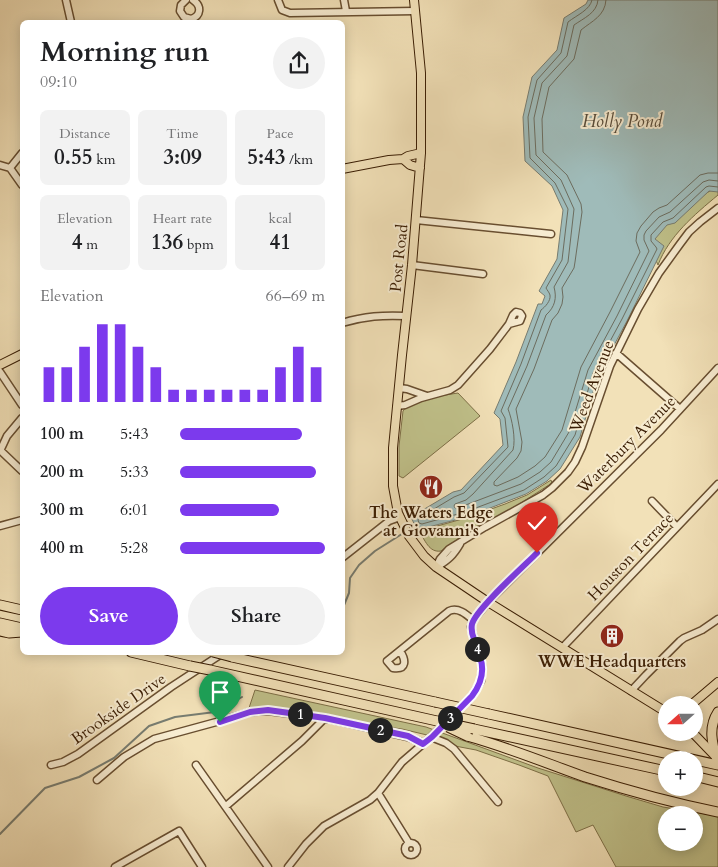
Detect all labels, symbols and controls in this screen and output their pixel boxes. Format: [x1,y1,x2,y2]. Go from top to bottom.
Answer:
text: Morning run [40,33,209,71]
button: share [273,37,325,89]
text: 09:10 [40,71,77,93]
water label: Holly Pond [582,109,663,134]
text: Distance [59,124,110,143]
text: Time [166,124,199,143]
text: Pace [267,124,294,143]
text: 0.55 [54,143,92,172]
text: 3:09 [163,143,202,172]
text: 5:43 [247,143,286,172]
text: km [92,150,116,169]
text: /km [286,150,313,169]
text: Elevation [57,209,113,228]
text: Heart rate [153,209,212,228]
text: kcal [268,209,292,228]
street label: Post Road [385,223,414,293]
text: 4 [72,228,82,257]
text: 136 [151,228,183,257]
text: 41 [269,228,291,257]
text: m [82,235,98,254]
text: bpm [183,235,214,254]
text: Elevation [40,285,104,307]
text: 66–69 m [266,285,325,307]
street label: Weed Avenue [564,337,620,436]
street label: Waterbury Avenue [572,391,681,499]
text: 100 m [40,423,84,445]
text: 5:43 [120,423,149,445]
text: 200 m [40,461,84,483]
text: 5:33 [120,461,149,483]
restaurant icon: The Waters Edge at Giovanni's [418,474,444,500]
text: 300 m [40,499,84,521]
text: 6:01 [120,499,149,521]
place label: The Waters Edge at Giovanni's [369,502,493,542]
pin [516,502,558,553]
street label: Houston Terrace [583,508,679,606]
icon: check [523,509,551,537]
text: 400 m [40,537,84,559]
text: 5:28 [120,537,149,559]
button: Save [40,587,178,645]
button: Share [188,587,325,645]
building icon: WWE Headquarters [599,623,625,649]
pin: 4 [464,636,490,662]
text: 4 [474,640,481,659]
place label: WWE Headquarters [537,651,686,673]
street label: Brookside Drive [67,668,170,750]
pin [199,671,241,722]
icon: arrive [206,678,234,706]
north arrow [658,696,702,741]
map controls [658,696,703,851]
pin: 1 [288,702,312,726]
text: 1 [297,705,304,724]
pin: 3 [438,706,462,730]
text: 3 [447,709,454,728]
pin: 2 [368,718,392,742]
text: 2 [377,721,384,740]
button: + [658,751,703,796]
button: − [658,806,703,851]

